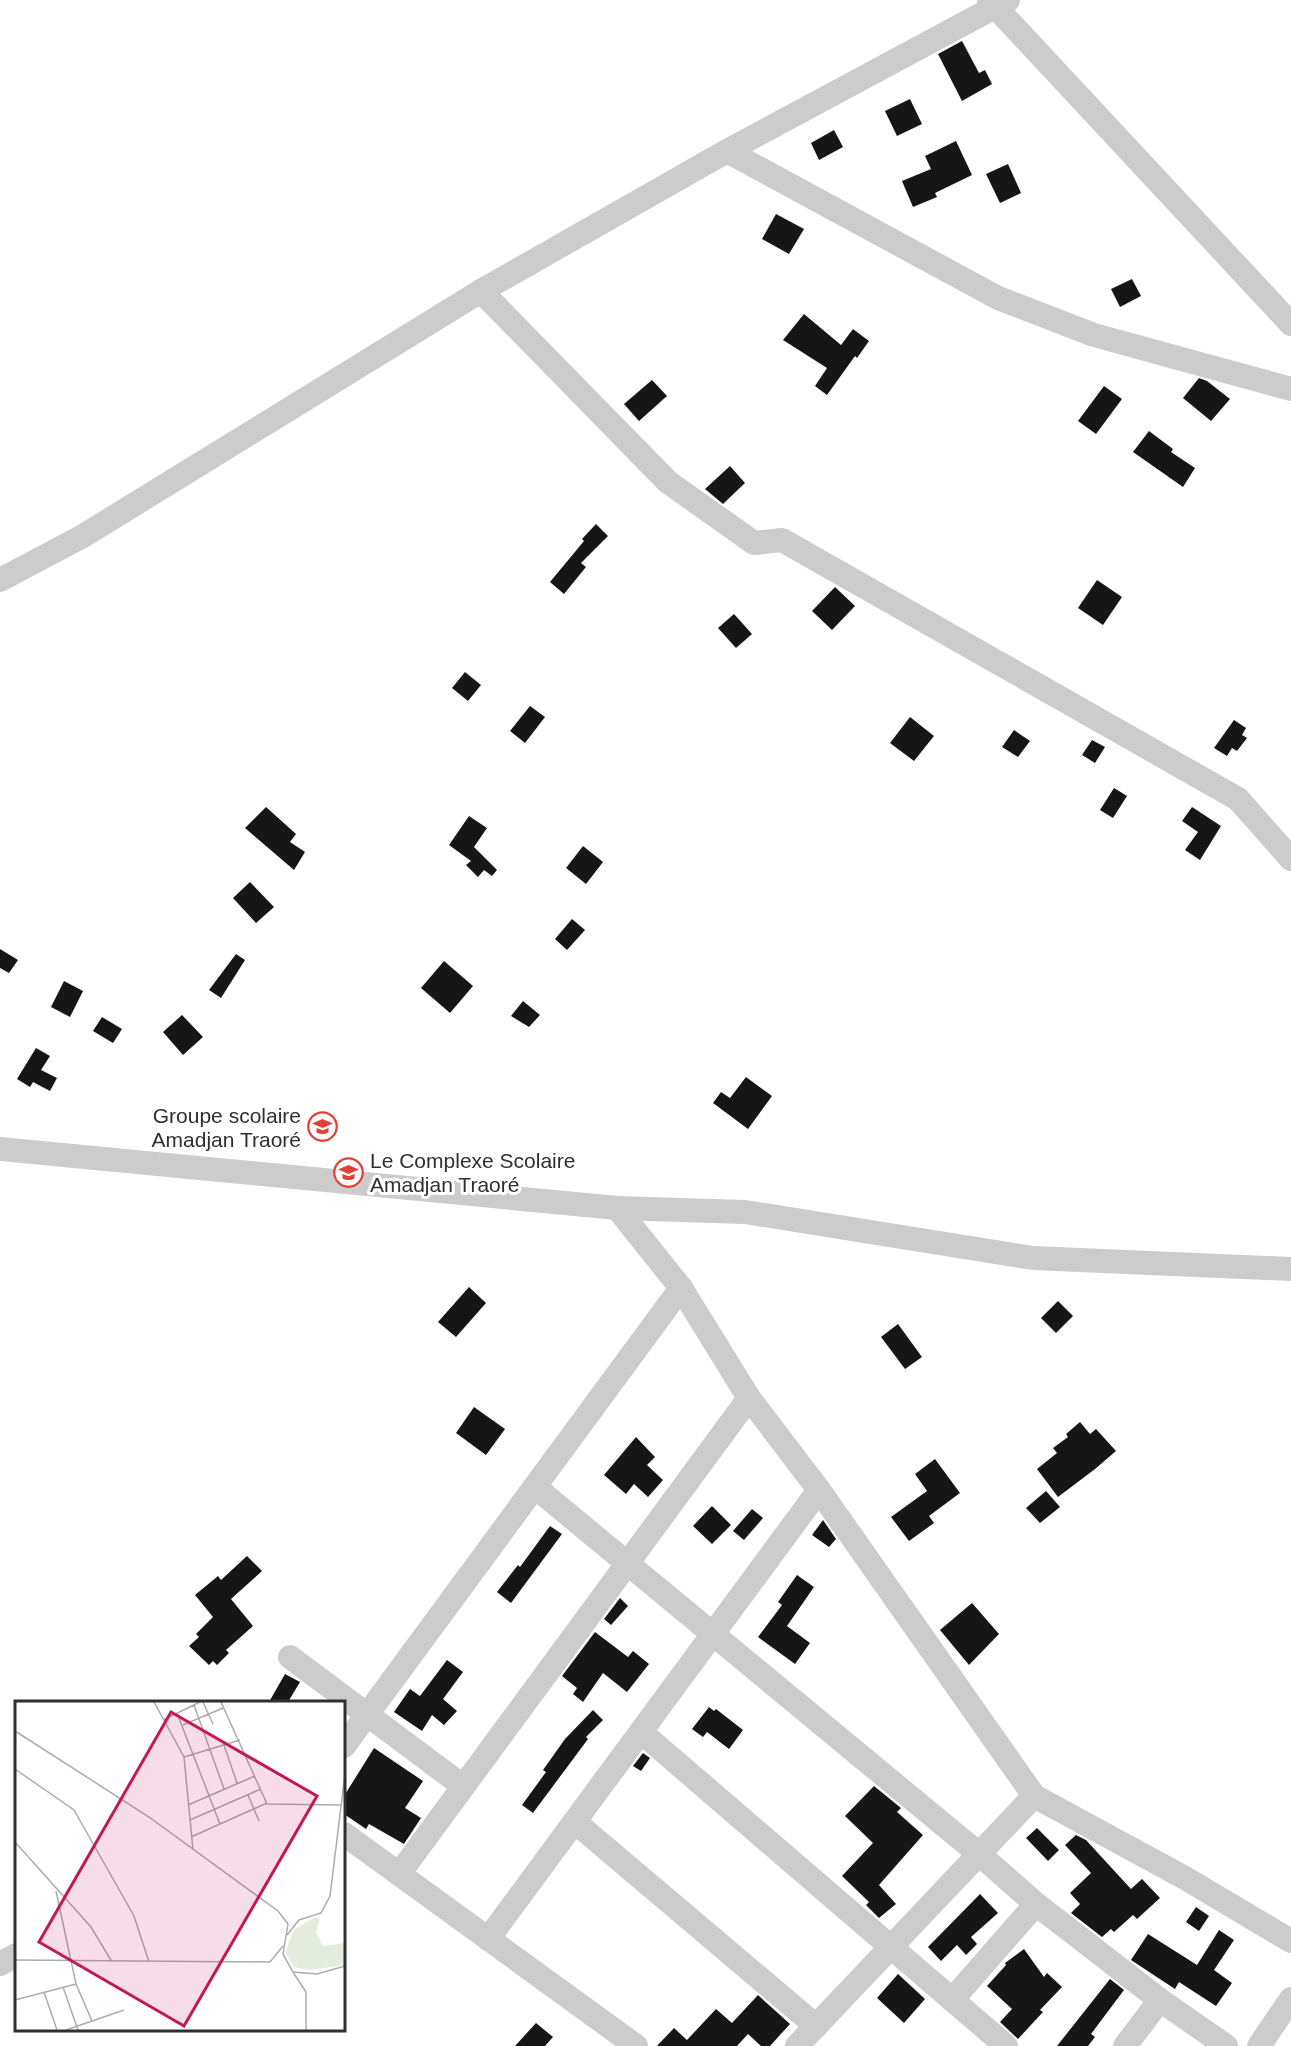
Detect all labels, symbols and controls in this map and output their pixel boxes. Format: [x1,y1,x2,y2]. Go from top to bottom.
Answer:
place label: Groupe scolaire Amadjan Traoré [152,1104,301,1151]
school or university icon: Groupe scolaire Amadjan Traoré [306,1111,338,1143]
place label: Le Complexe Scolaire Amadjan Traoré [370,1149,575,1196]
school or university icon: Le Complexe Scolaire Amadjan Traoré [333,1156,365,1188]
inset map [15,1701,345,2031]

